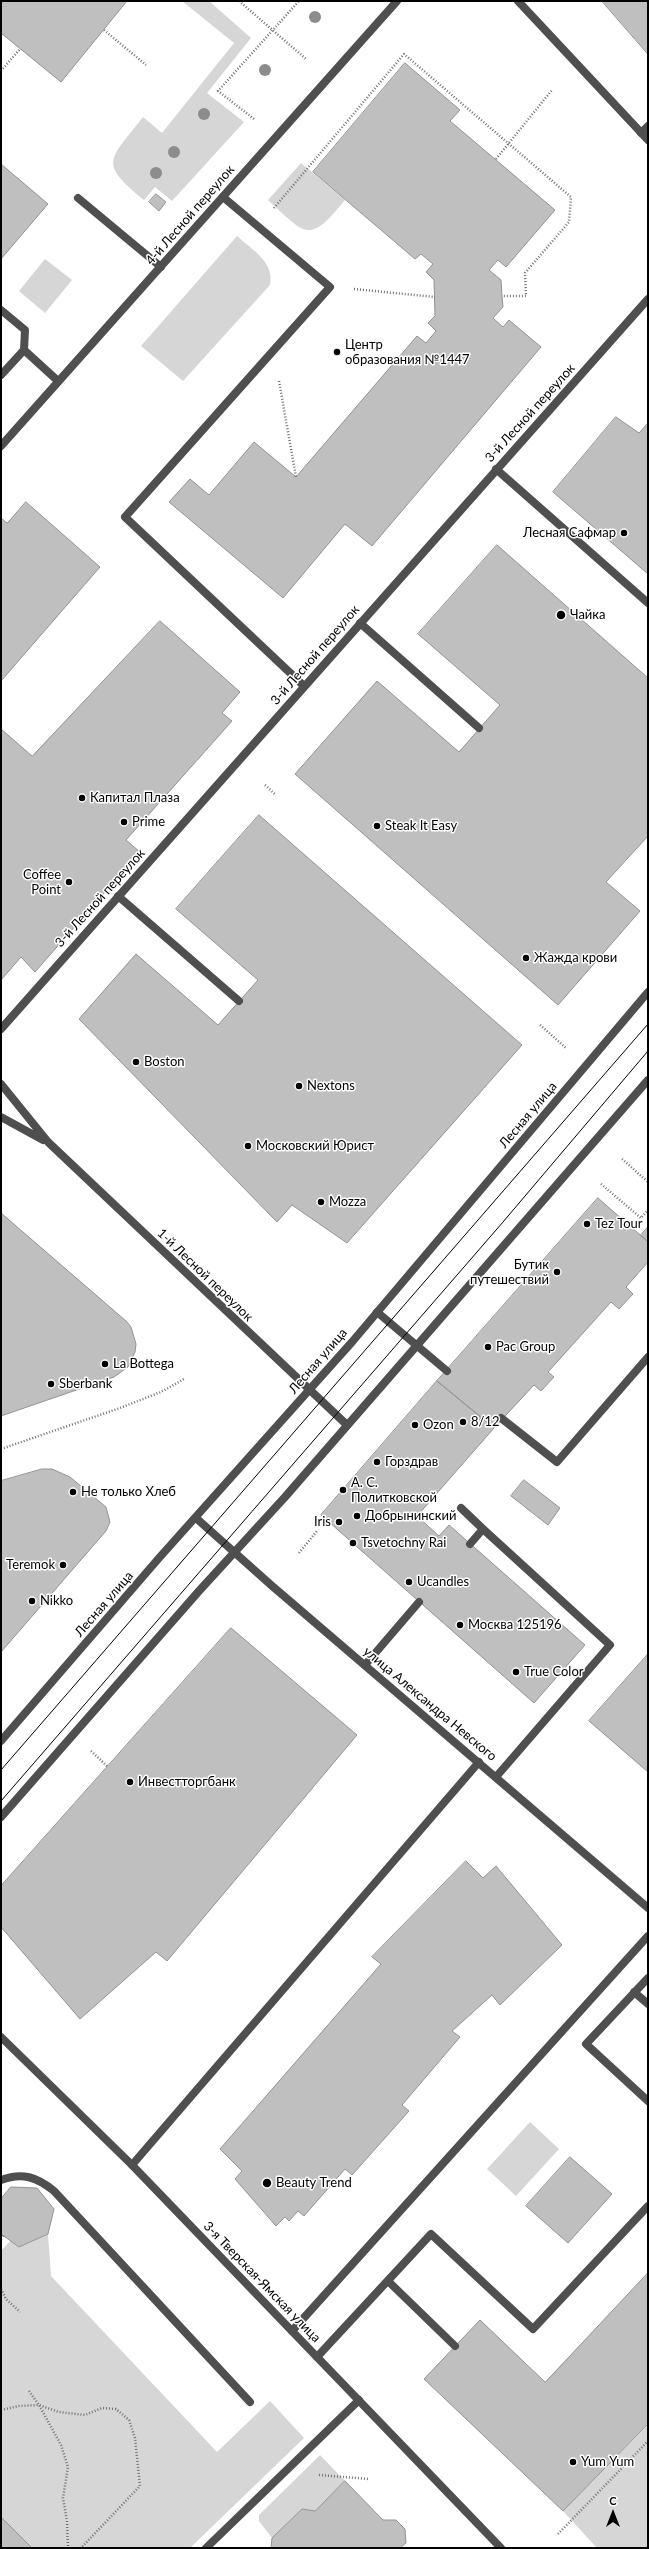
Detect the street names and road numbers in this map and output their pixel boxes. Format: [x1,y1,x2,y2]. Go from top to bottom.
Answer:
street label: 4-й Лесной переулок [142,162,238,268]
street label: 3-й Лесной переулок [482,361,578,465]
street label: 3-й Лесной переулок [267,602,363,708]
street label: 3-й Лесной переулок [52,846,148,950]
street label: Лесная улица [496,1079,560,1151]
street label: 1-й Лесной переулок [154,1225,256,1325]
street label: Лесная улица [285,1325,351,1397]
street label: Лесная улица [71,1568,137,1640]
street label: улица Александра Невского [360,1644,500,1764]
street label: 3-я Тверская-Ямская улица [200,2218,324,2346]

